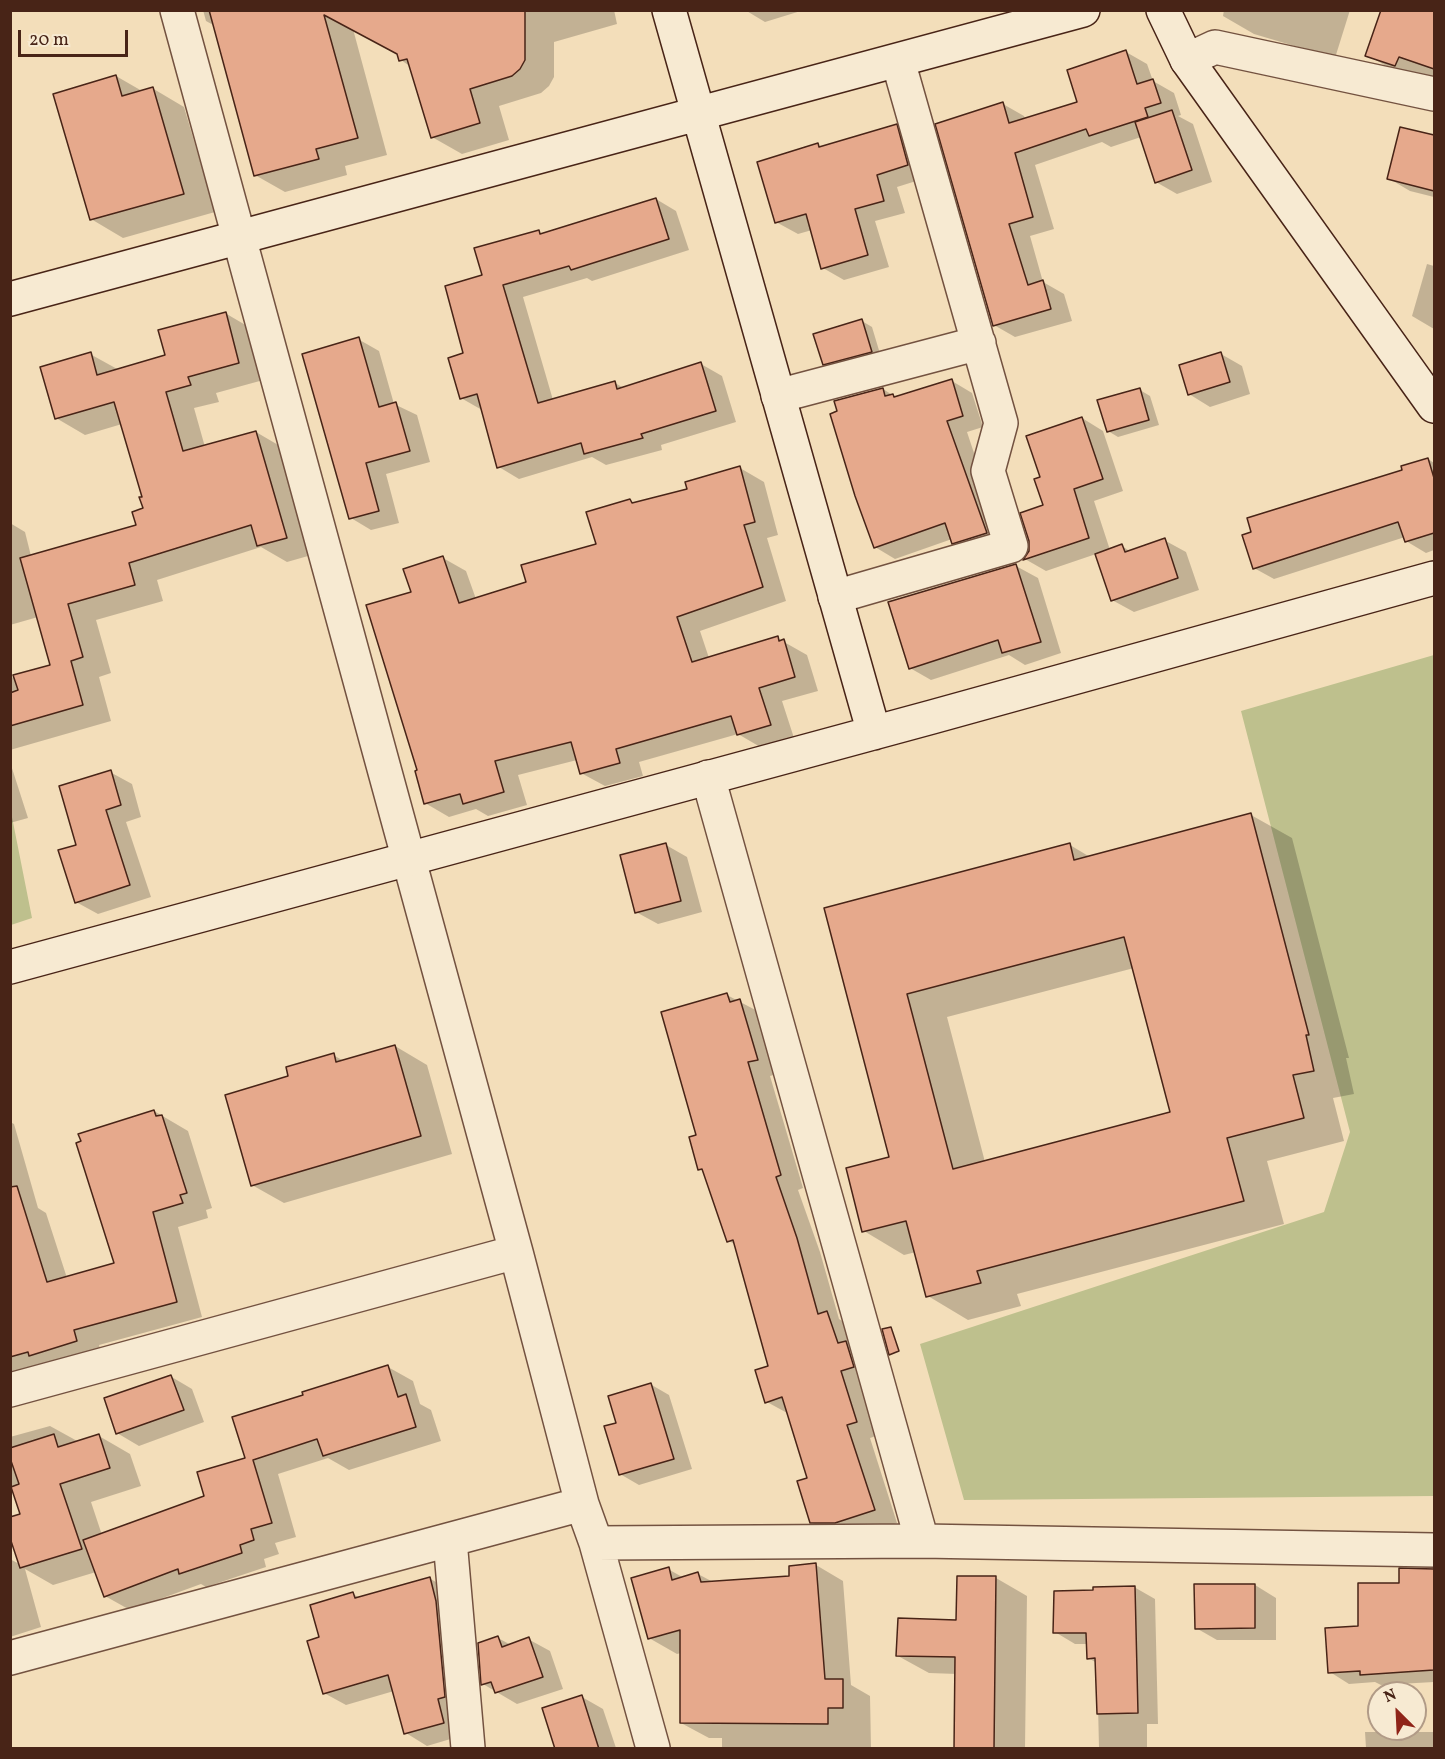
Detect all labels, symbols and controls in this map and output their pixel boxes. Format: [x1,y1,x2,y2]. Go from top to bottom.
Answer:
scale bar [21,18,130,56]
text: 20 m [29,28,69,53]
north arrow [1367,1681,1427,1741]
text: N [1381,1684,1400,1709]

